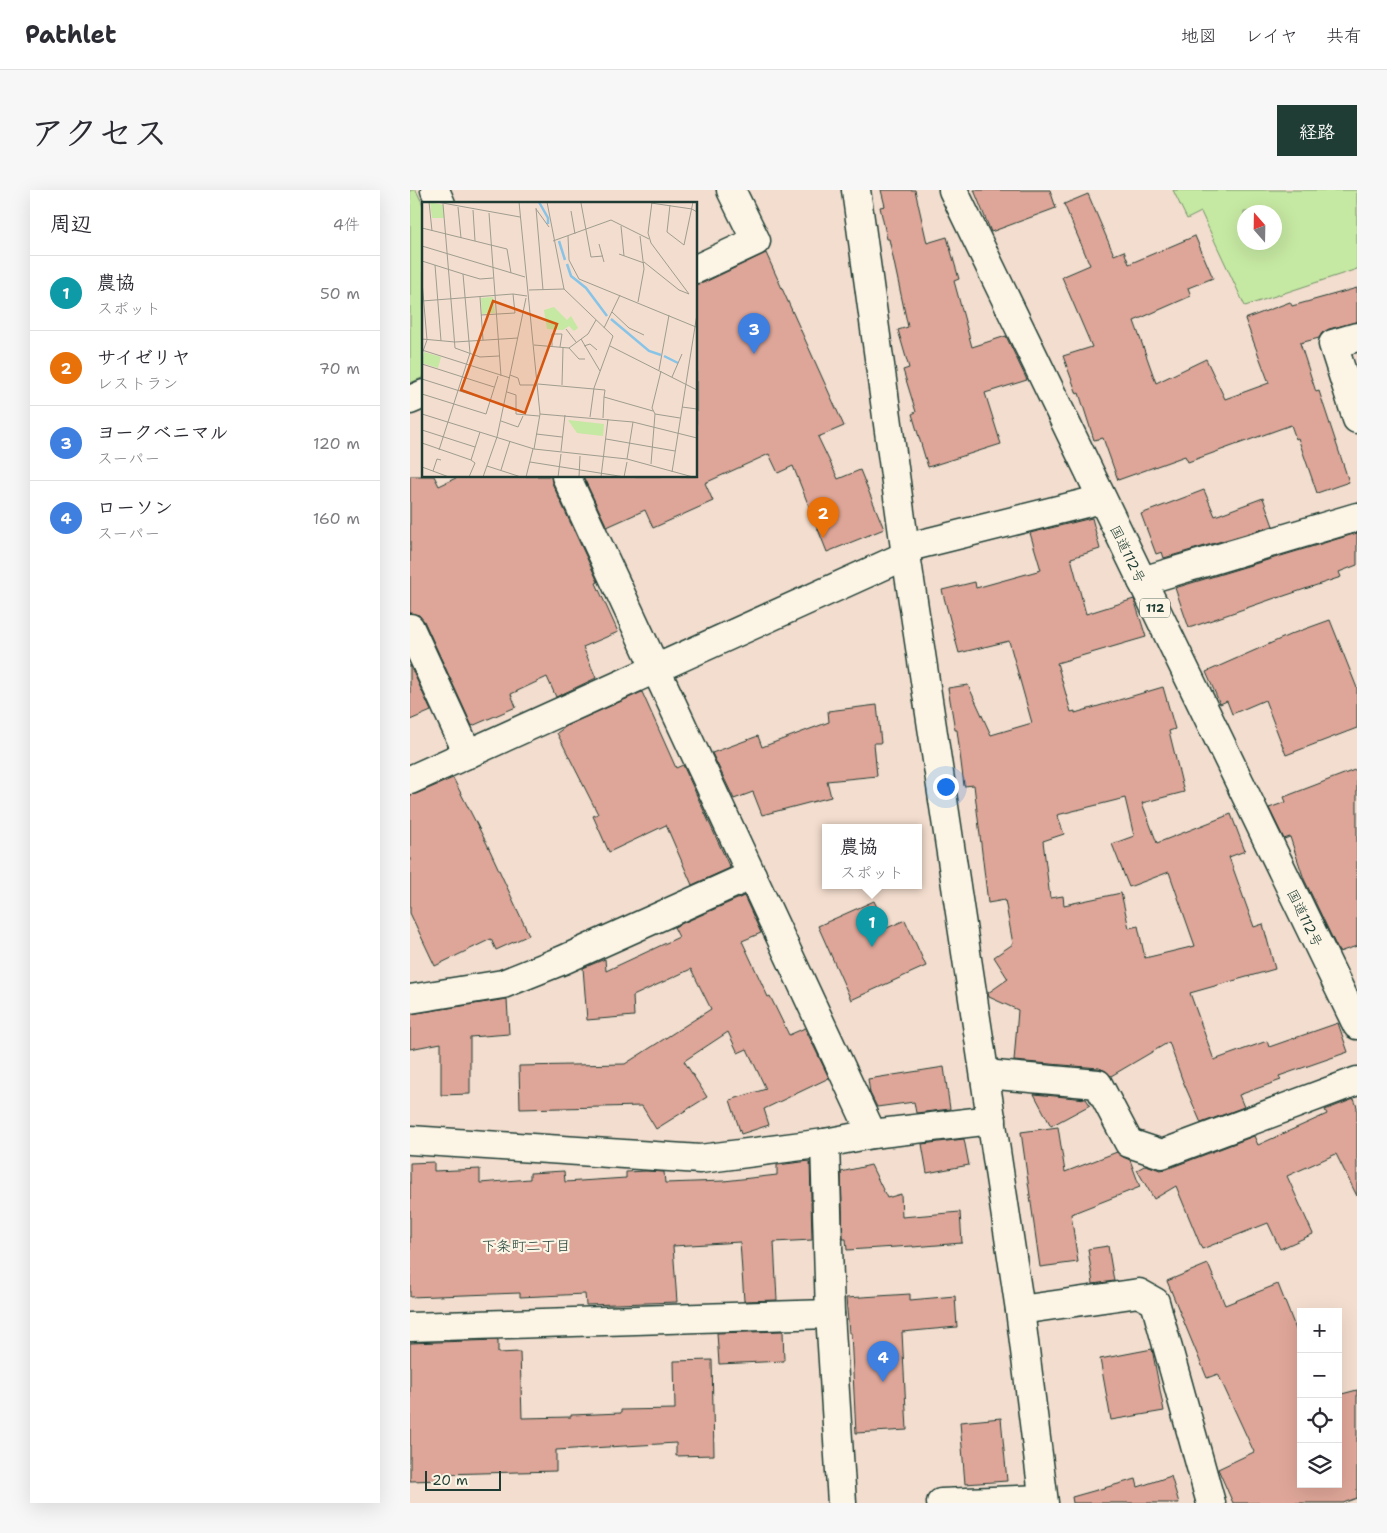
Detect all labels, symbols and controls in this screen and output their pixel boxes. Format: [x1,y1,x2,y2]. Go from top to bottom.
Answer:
text: Pathlet [25,19,116,51]
text: 地図 [1181,24,1217,48]
text: レイヤ [1245,24,1298,48]
text: 共有 [1326,24,1362,48]
button: 経路 [1277,105,1357,156]
text: アクセス [30,109,168,156]
inset map [422,202,698,478]
north arrow [1237,205,1282,250]
text: 周辺 [50,210,92,238]
text: 4件 [333,214,360,235]
text: 農協 [97,270,135,295]
text: 1 [62,283,70,304]
text: 50 m [320,283,360,304]
text: スポット [97,298,161,319]
pin: 3 [738,313,770,354]
text: サイゼリヤ [97,345,191,370]
text: 2 [60,358,72,379]
text: 70 m [319,358,360,379]
text: レストラン [97,373,178,394]
text: ヨークベニマル [97,420,228,445]
text: 3 [60,433,72,454]
text: 120 m [313,433,360,454]
text: スーパー [97,448,160,469]
text: ローソン [97,495,173,520]
pin: 2 [807,497,839,538]
text: 4 [60,508,72,529]
text: 160 m [313,508,360,529]
street label: 国道112号 [1106,522,1150,586]
text: スーパー [97,523,160,544]
road number: 112 [1140,598,1170,618]
your location [933,774,959,800]
popup [822,824,922,889]
text: 農協 [840,834,878,859]
text: スポット [840,862,904,883]
street label: 国道112号 [1283,886,1327,950]
pin: 1 [856,906,888,947]
district label: 下条町二丁目 [481,1236,571,1256]
map controls [1297,1308,1342,1488]
button: + [1297,1308,1342,1353]
pin: 4 [867,1341,899,1382]
button: − [1297,1353,1342,1398]
button: locate [1297,1398,1342,1443]
button: layers [1297,1443,1342,1488]
scale bar [425,1468,501,1491]
text: 20 m [432,1471,468,1489]

